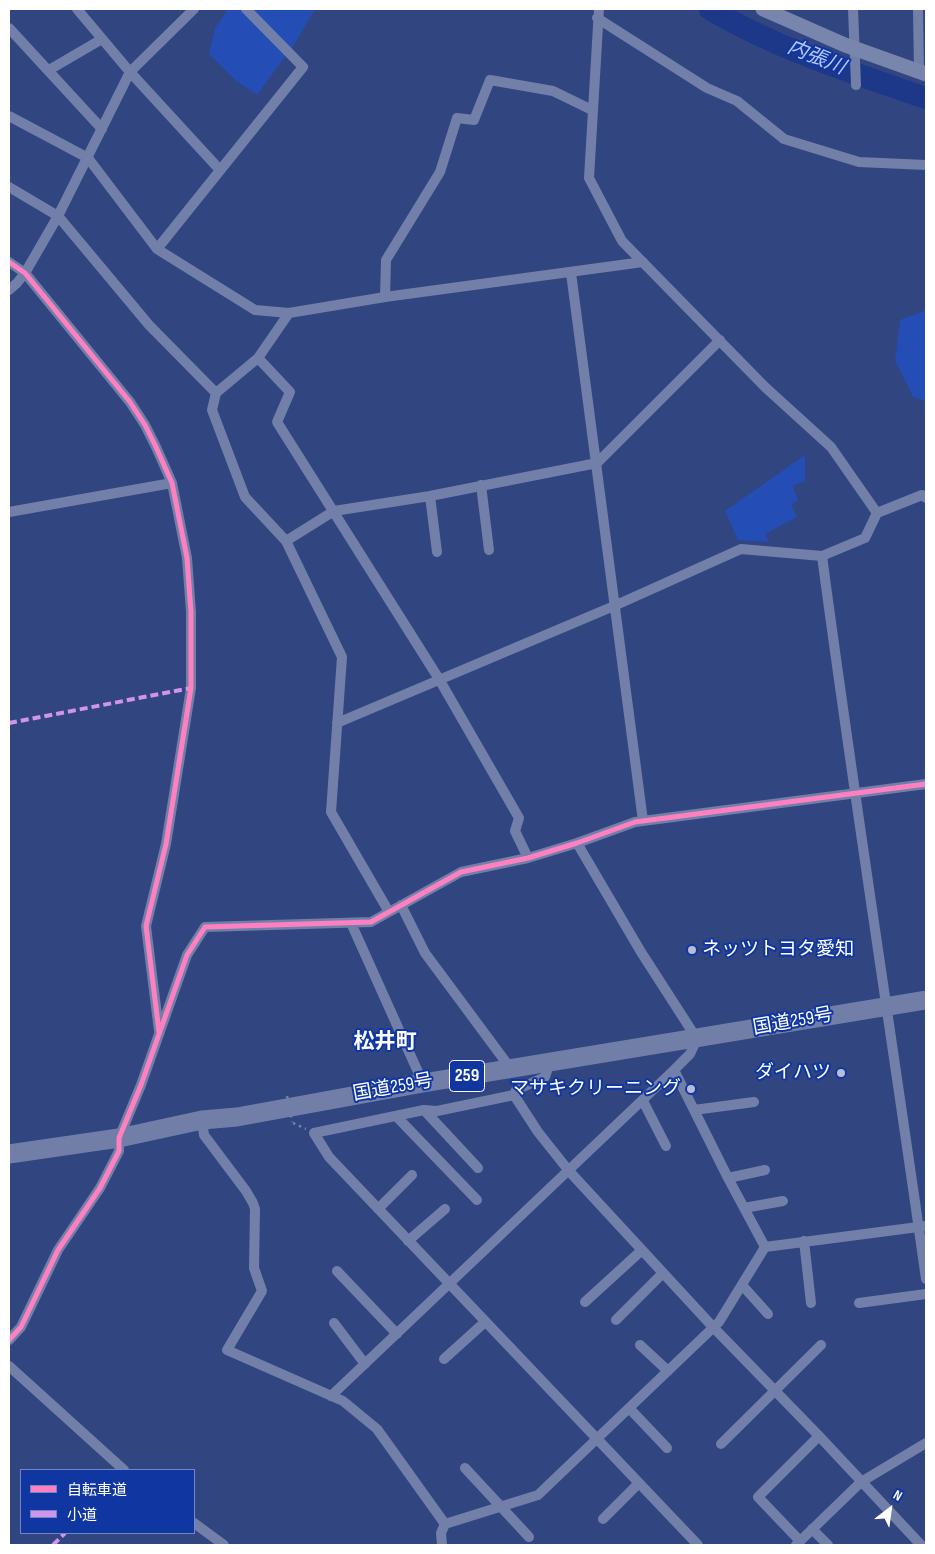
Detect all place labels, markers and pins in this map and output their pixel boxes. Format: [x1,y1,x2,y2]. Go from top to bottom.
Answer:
place label: ネッツトヨタ愛知 [702,939,854,961]
marker: ネッツトヨタ愛知 [686,944,698,956]
place label: ダイハツ [755,1062,831,1084]
marker: ダイハツ [835,1067,847,1079]
place label: マサキクリーニング [510,1078,681,1100]
marker: マサキクリーニング [685,1083,697,1095]

